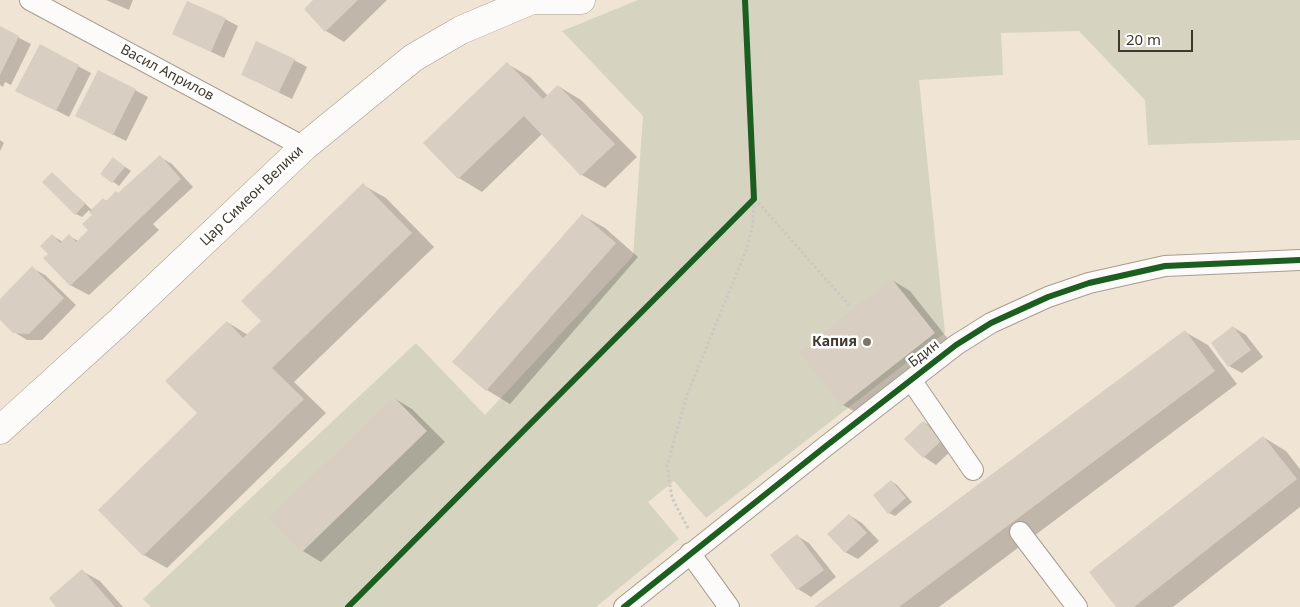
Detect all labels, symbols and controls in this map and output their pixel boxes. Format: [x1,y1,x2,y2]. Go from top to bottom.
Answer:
scale bar [1120,20,1195,52]
text: 20 m [1126,29,1161,49]
street label: Васил Априлов [117,41,217,105]
street label: Цар Симеон Велики [197,142,307,250]
place label: Капия [812,334,857,350]
marker: Капия [861,336,873,348]
street label: Бдин [905,337,943,371]

